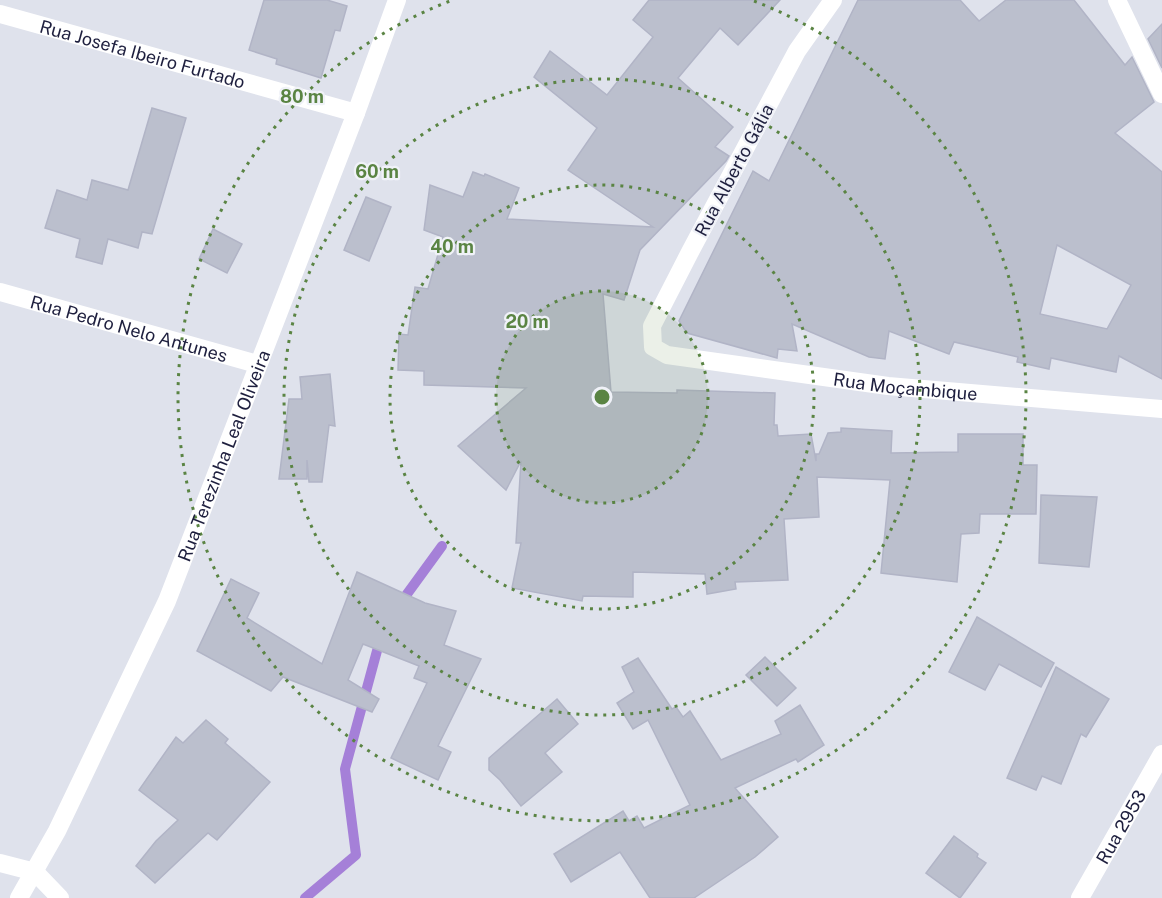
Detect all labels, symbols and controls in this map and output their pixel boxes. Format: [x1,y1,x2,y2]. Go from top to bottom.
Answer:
street label: Rua Josefa Ibeiro Furtado [38,15,248,92]
text: 80 m [280,86,324,107]
street label: Rua Alberto Gália [690,100,778,240]
text: 60 m [355,161,399,182]
text: 40 m [430,236,474,257]
street label: Rua Pedro Nelo Antunes [28,291,230,366]
text: 20 m [505,311,549,332]
street label: Rua Terezinha Leal Oliveira [173,347,274,564]
street label: Rua Moçambique [832,368,978,404]
centre of rings [592,387,612,407]
street label: Rua 2953 [1091,786,1150,867]

